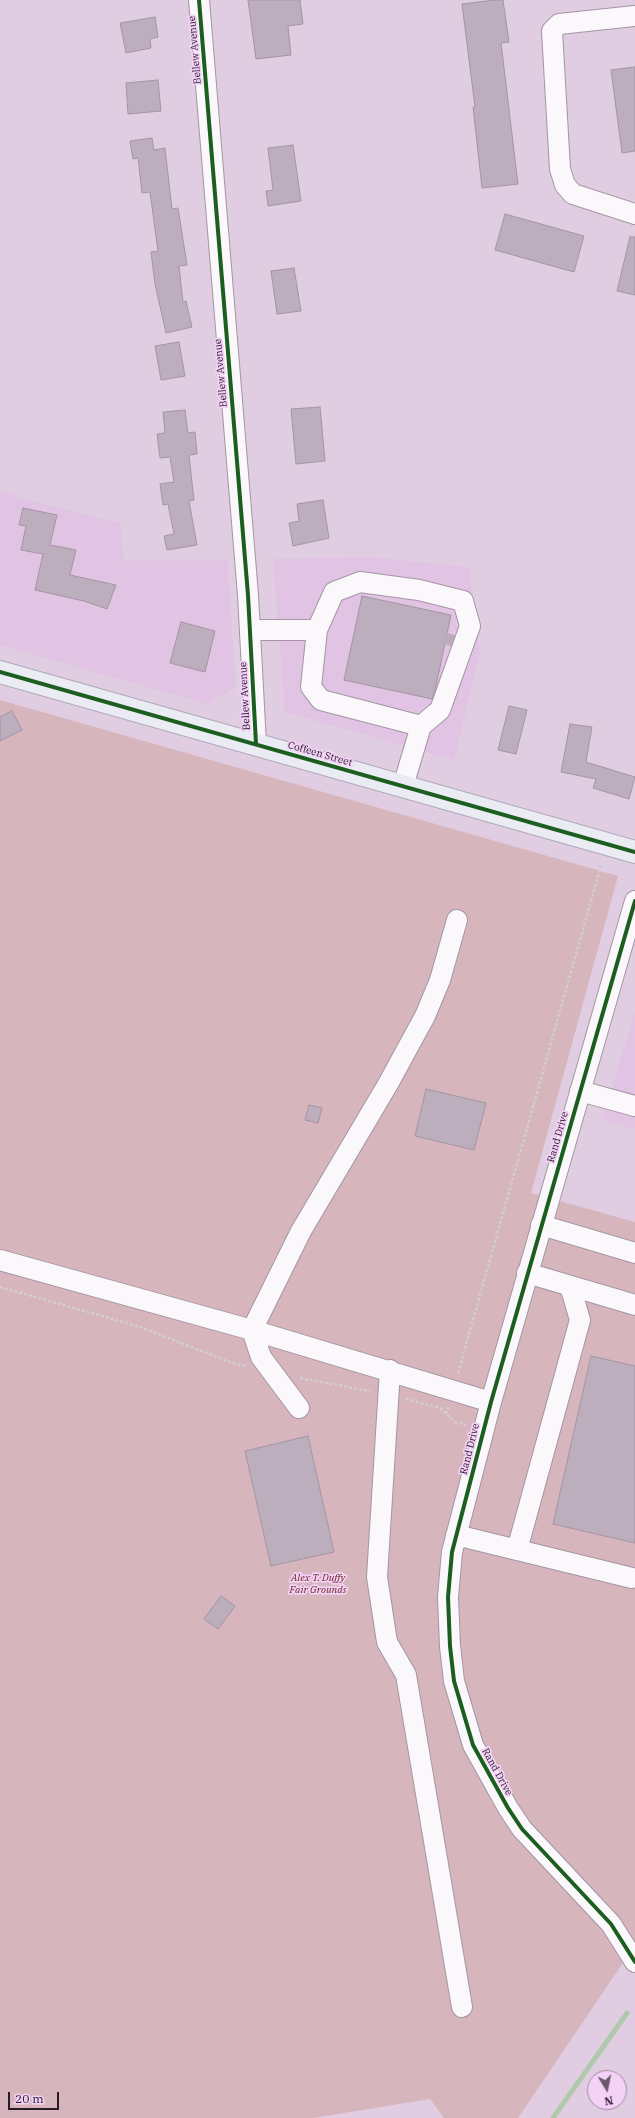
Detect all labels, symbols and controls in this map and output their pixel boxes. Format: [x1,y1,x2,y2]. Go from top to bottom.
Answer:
street label: Bellew Avenue [186,15,204,85]
street label: Bellew Avenue [212,338,230,408]
street label: Bellew Avenue [237,661,253,731]
street label: Coffeen Street [286,739,354,769]
street label: Rand Drive [545,1110,571,1164]
street label: Rand Drive [458,1422,482,1476]
park label: Alex T. Duffy Fair Grounds [290,1572,346,1596]
street label: Rand Drive [479,1746,515,1798]
north arrow [587,2070,627,2110]
scale bar [10,2084,61,2110]
text: 20 m [15,2091,44,2106]
text: N [603,2093,614,2108]

